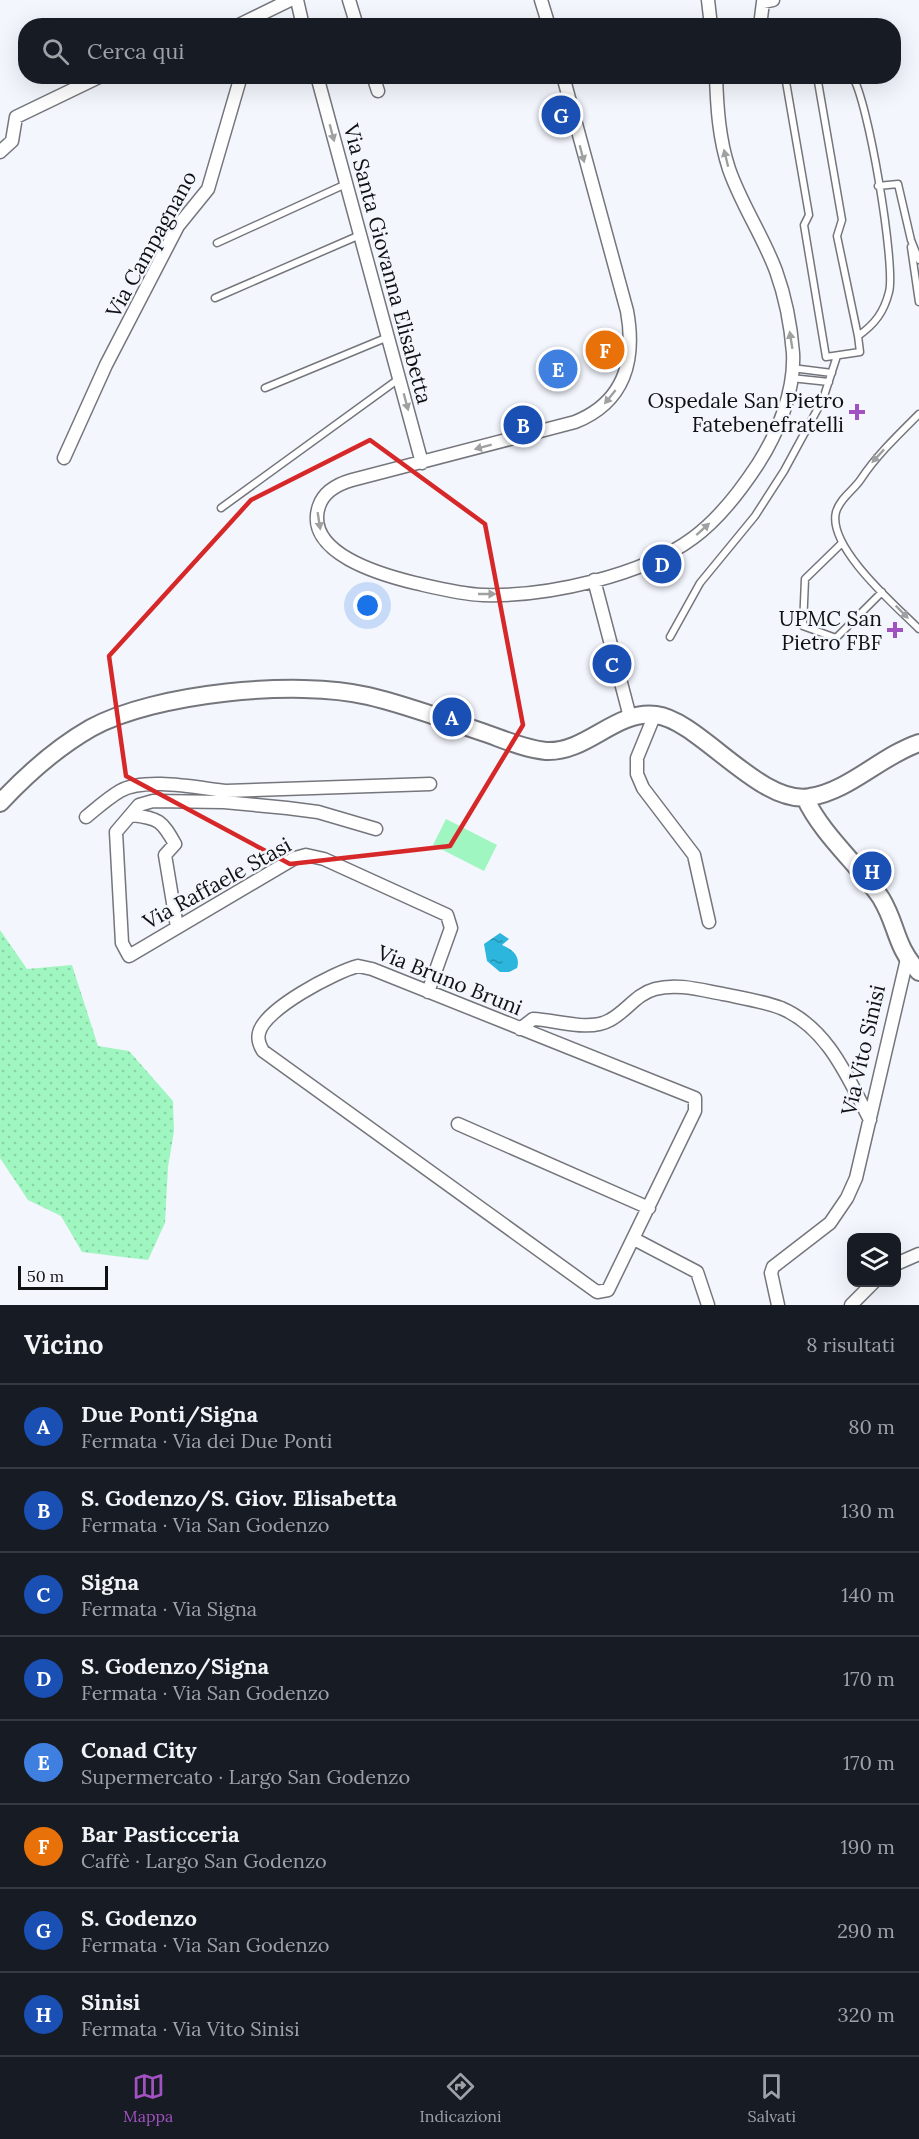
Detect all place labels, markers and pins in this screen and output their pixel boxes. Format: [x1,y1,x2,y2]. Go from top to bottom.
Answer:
pin: G [542,92,580,138]
pin: F [586,328,624,372]
pin: E [538,346,578,392]
place label: Ospedale San Pietro Fatebenefratelli [648,387,844,438]
pin: B [504,402,542,448]
marker: Ospedale San Pietro Fatebenefratelli [848,403,866,421]
pin: D [642,542,682,586]
place label: UPMC San Pietro FBF [779,605,882,656]
marker: UPMC San Pietro FBF [886,621,904,639]
pin: C [592,642,632,686]
pin: A [432,694,472,740]
pin: H [852,848,892,894]

